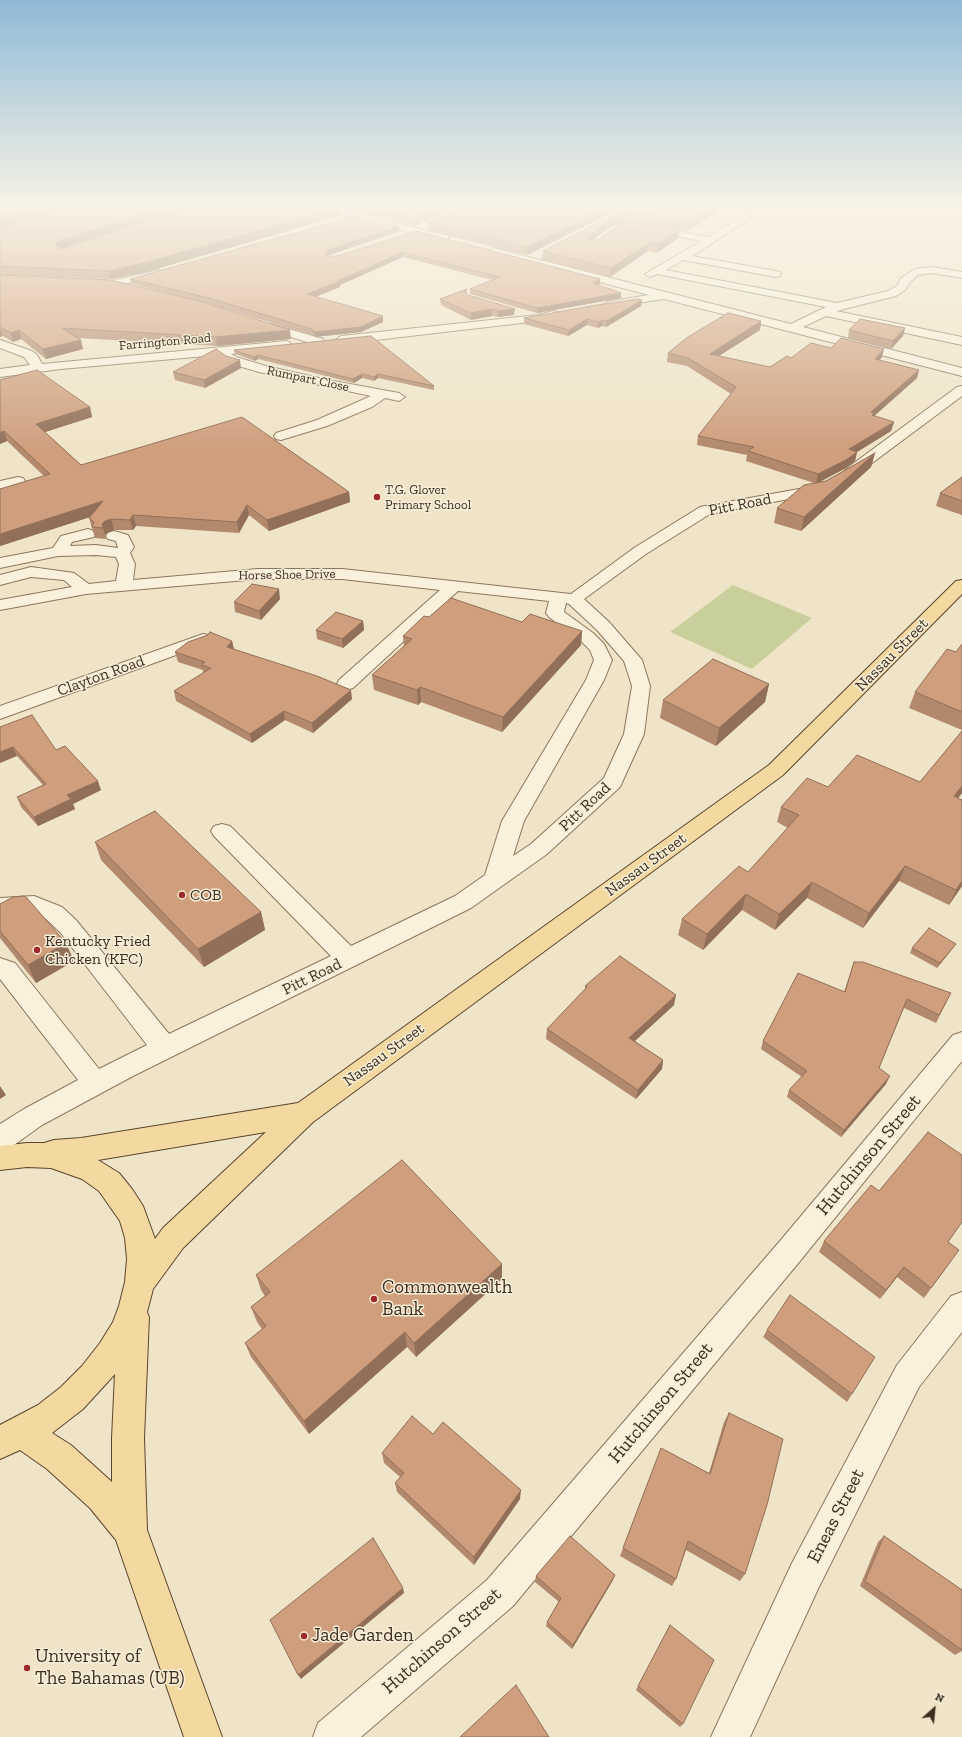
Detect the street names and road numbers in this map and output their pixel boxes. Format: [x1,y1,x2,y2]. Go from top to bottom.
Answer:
street label: Farrington Road [118,330,212,354]
street label: Rumpart Close [266,363,350,395]
street label: Pitt Road [707,490,773,520]
street label: Horse Shoe Drive [238,566,336,584]
street label: Nassau Street [851,614,933,696]
street label: Clayton Road [55,651,147,701]
street label: Pitt Road [555,778,615,836]
street label: Nassau Street [602,829,690,901]
street label: Pitt Road [279,954,345,1000]
street label: Nassau Street [340,1019,428,1091]
street label: Hutchinson Street [812,1090,926,1220]
street label: Hutchinson Street [604,1338,718,1468]
street label: Eneas Street [802,1465,870,1567]
street label: Hutchinson Street [378,1583,506,1699]

